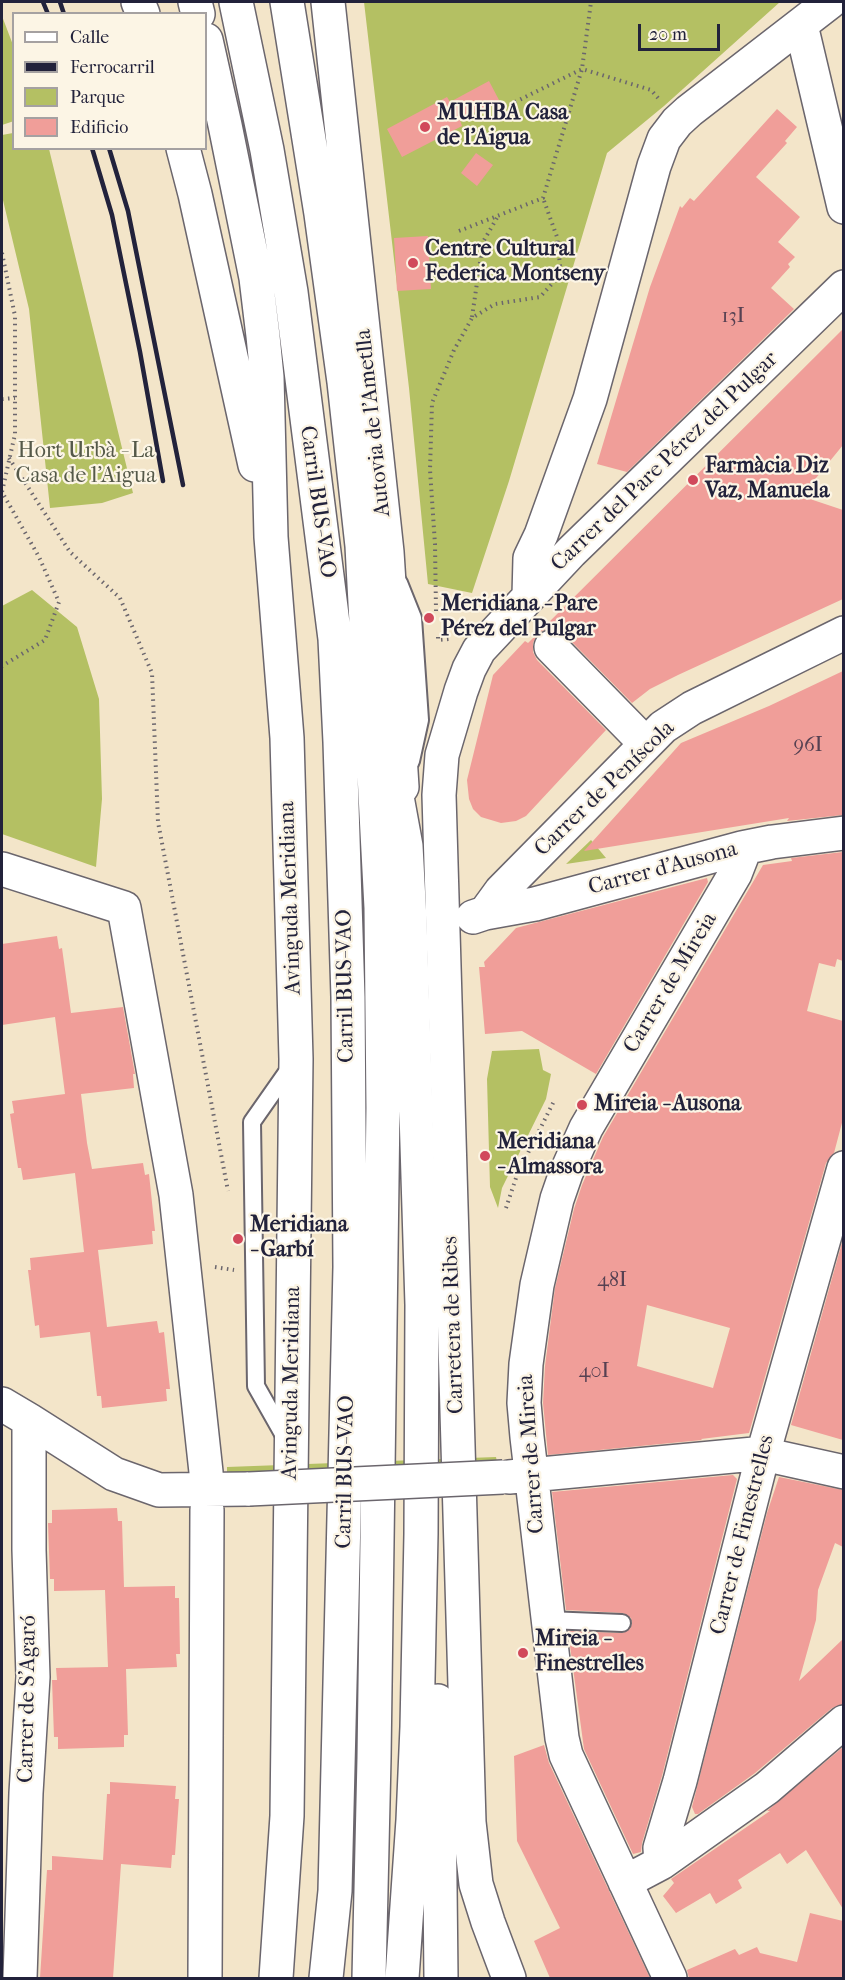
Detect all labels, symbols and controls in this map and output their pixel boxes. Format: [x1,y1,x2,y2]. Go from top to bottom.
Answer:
legend [12,12,207,150]
scale bar [641,12,724,50]
text: 20 m [649,24,687,45]
text: Calle [70,27,109,48]
text: Ferrocarril [70,57,155,78]
text: Parque [70,87,125,108]
place label: MUHBA Casa de l'Aigua [437,101,568,152]
text: Edificio [70,117,128,138]
marker: MUHBA Casa de l'Aigua [418,120,432,134]
place label: Centre Cultural Federica Montseny [425,237,605,288]
marker: Centre Cultural Federica Montseny [406,256,420,270]
house number: 13I [721,305,745,329]
street label: Autovia de l'Ametlla [351,328,397,518]
street label: Carrer del Pare Pérez del Pulgar [546,347,784,577]
street label: Carril BUS-VAO [293,424,341,580]
park label: Hort Urbà - La Casa de l'Aigua [16,439,156,490]
place label: Farmàcia Diz Vaz, Manuela [705,454,829,506]
marker: Farmàcia Diz Vaz, Manuela [686,473,700,487]
place label: Meridiana - Pare Pérez del Pulgar [441,592,598,644]
marker: Meridiana - Pare Pérez del Pulgar [422,611,436,625]
street label: Carrer de Peníscola [530,716,680,862]
house number: 96I [793,734,823,758]
street label: Avinguda Meridiana [274,801,308,995]
street label: Carrer d'Ausona [586,836,740,902]
street label: Carrer de Mireia [619,908,723,1058]
street label: Carril BUS-VAO [331,909,361,1063]
place label: Mireia - Ausona [594,1092,741,1118]
marker: Mireia - Ausona [575,1098,589,1112]
place label: Meridiana - Almassora [497,1130,603,1182]
marker: Meridiana - Almassora [478,1149,492,1163]
place label: Meridiana - Garbí [250,1213,348,1264]
marker: Meridiana - Garbí [231,1232,245,1246]
street label: Carretera de Ribes [438,1236,470,1414]
house number: 48I [597,1269,627,1293]
street label: Avinguda Meridiana [277,1286,307,1480]
house number: 40I [579,1360,609,1384]
street label: Carrer de Mireia [513,1374,551,1534]
street label: Carril BUS-VAO [331,1395,361,1549]
street label: Carrer de Finestrelles [705,1432,781,1638]
street label: Carrer de S'Agaró [13,1615,43,1783]
place label: Mireia - Finestrelles [535,1627,644,1678]
marker: Mireia - Finestrelles [516,1646,530,1660]

